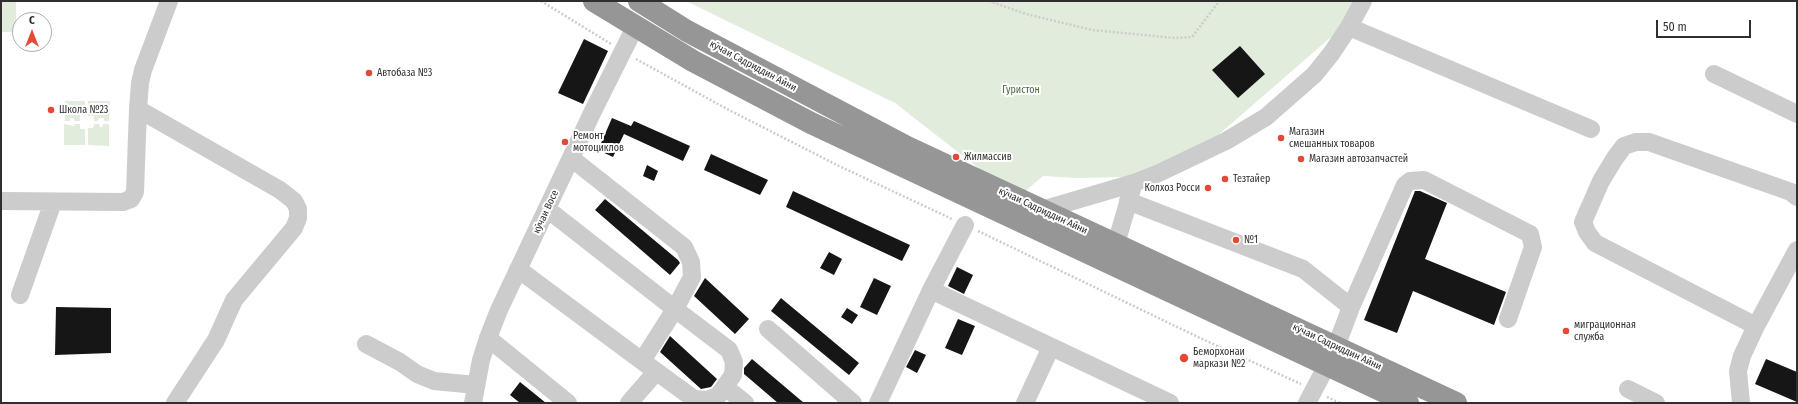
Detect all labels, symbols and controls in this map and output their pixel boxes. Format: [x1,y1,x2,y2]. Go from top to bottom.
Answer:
north arrow [12,12,52,52]
scale bar [1658,12,1753,38]
text: С [29,14,35,27]
text: 50 m [1663,20,1687,34]
street label: кӯчаи Садриддин Айни [707,38,799,94]
place label: Автобаза №3 [377,67,432,79]
marker: Автобаза №3 [364,68,374,78]
park label: Гуристон [1002,84,1040,96]
place label: Школа №23 [59,104,108,116]
marker: Школа №23 [46,105,56,115]
place label: Магазин смешанных товаров [1289,126,1375,150]
place label: Ремонт мотоциклов [573,130,624,154]
marker: Магазин смешанных товаров [1276,133,1286,143]
marker: Ремонт мотоциклов [560,137,570,147]
place label: Жилмассив [964,151,1012,163]
marker: Жилмассив [951,152,961,162]
place label: Магазин автозапчастей [1309,153,1408,165]
marker: Магазин автозапчастей [1296,154,1306,164]
place label: Тезтайер [1233,173,1270,185]
marker: Тезтайер [1220,174,1230,184]
place label: Колхоз Росси [1144,182,1200,194]
marker: Колхоз Росси [1203,183,1213,193]
street label: кӯчаи Садриддин Айни [997,185,1089,237]
street label: кӯчаи Восе [531,188,561,236]
place label: №1 [1244,234,1258,246]
marker: №1 [1231,235,1241,245]
place label: миграционная служба [1574,319,1636,342]
street label: кӯчаи Садриддин Айни [1291,321,1383,373]
marker: миграционная служба [1561,326,1571,336]
place label: Беморхонаи маркази №2 [1193,346,1245,370]
marker: Беморхонаи маркази №2 [1178,352,1190,364]

